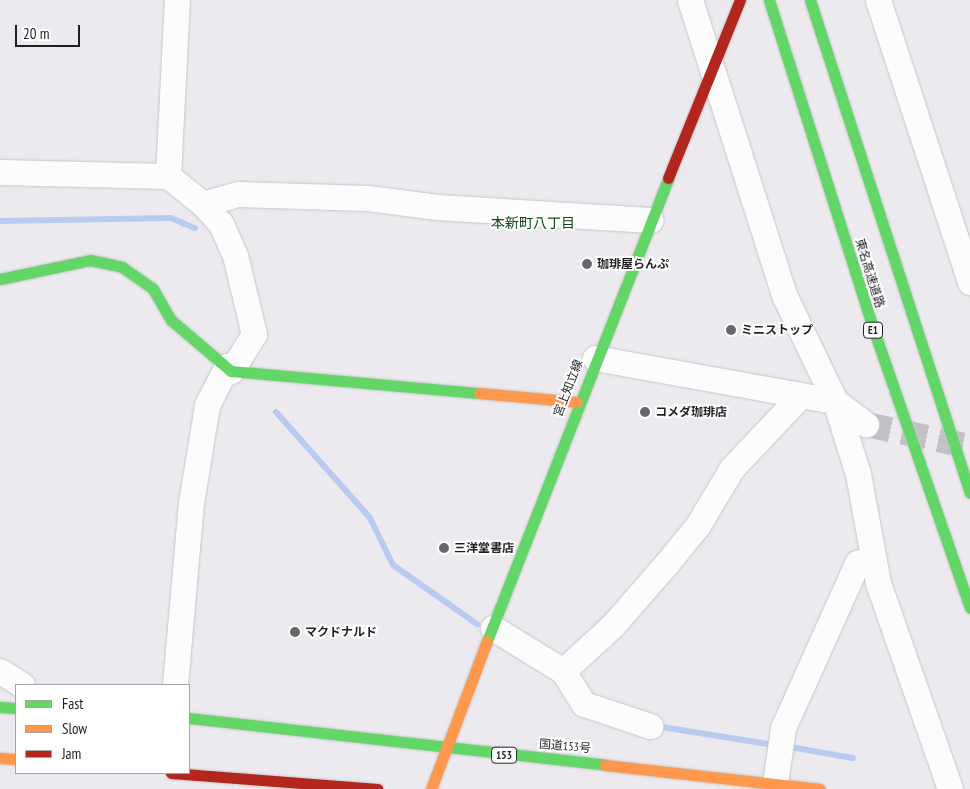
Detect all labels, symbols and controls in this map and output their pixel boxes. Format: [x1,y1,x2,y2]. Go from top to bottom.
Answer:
scale bar [18,15,82,47]
text: 20 m [23,24,49,43]
district label: 本新町八丁目 [491,215,575,231]
street label: 東名高速道路 [853,236,887,310]
place label: 珈琲屋らんぷ [597,257,669,271]
marker: 珈琲屋らんぷ [581,258,593,270]
road number: E1 [863,322,883,338]
place label: ミニストップ [741,323,813,337]
marker: ミニストップ [725,324,737,336]
street label: 宮上知立線 [551,357,585,419]
place label: コメダ珈琲店 [655,405,727,419]
marker: コメダ珈琲店 [639,406,651,418]
place label: 三洋堂書店 [454,541,514,555]
marker: 三洋堂書店 [438,542,450,554]
place label: マクドナルド [305,625,377,639]
marker: マクドナルド [289,626,301,638]
legend [15,684,190,774]
text: Fast [62,694,83,713]
text: Slow [62,719,87,738]
street label: 国道153号 [538,737,592,755]
text: Jam [62,744,81,763]
road number: 153 [490,746,518,764]

